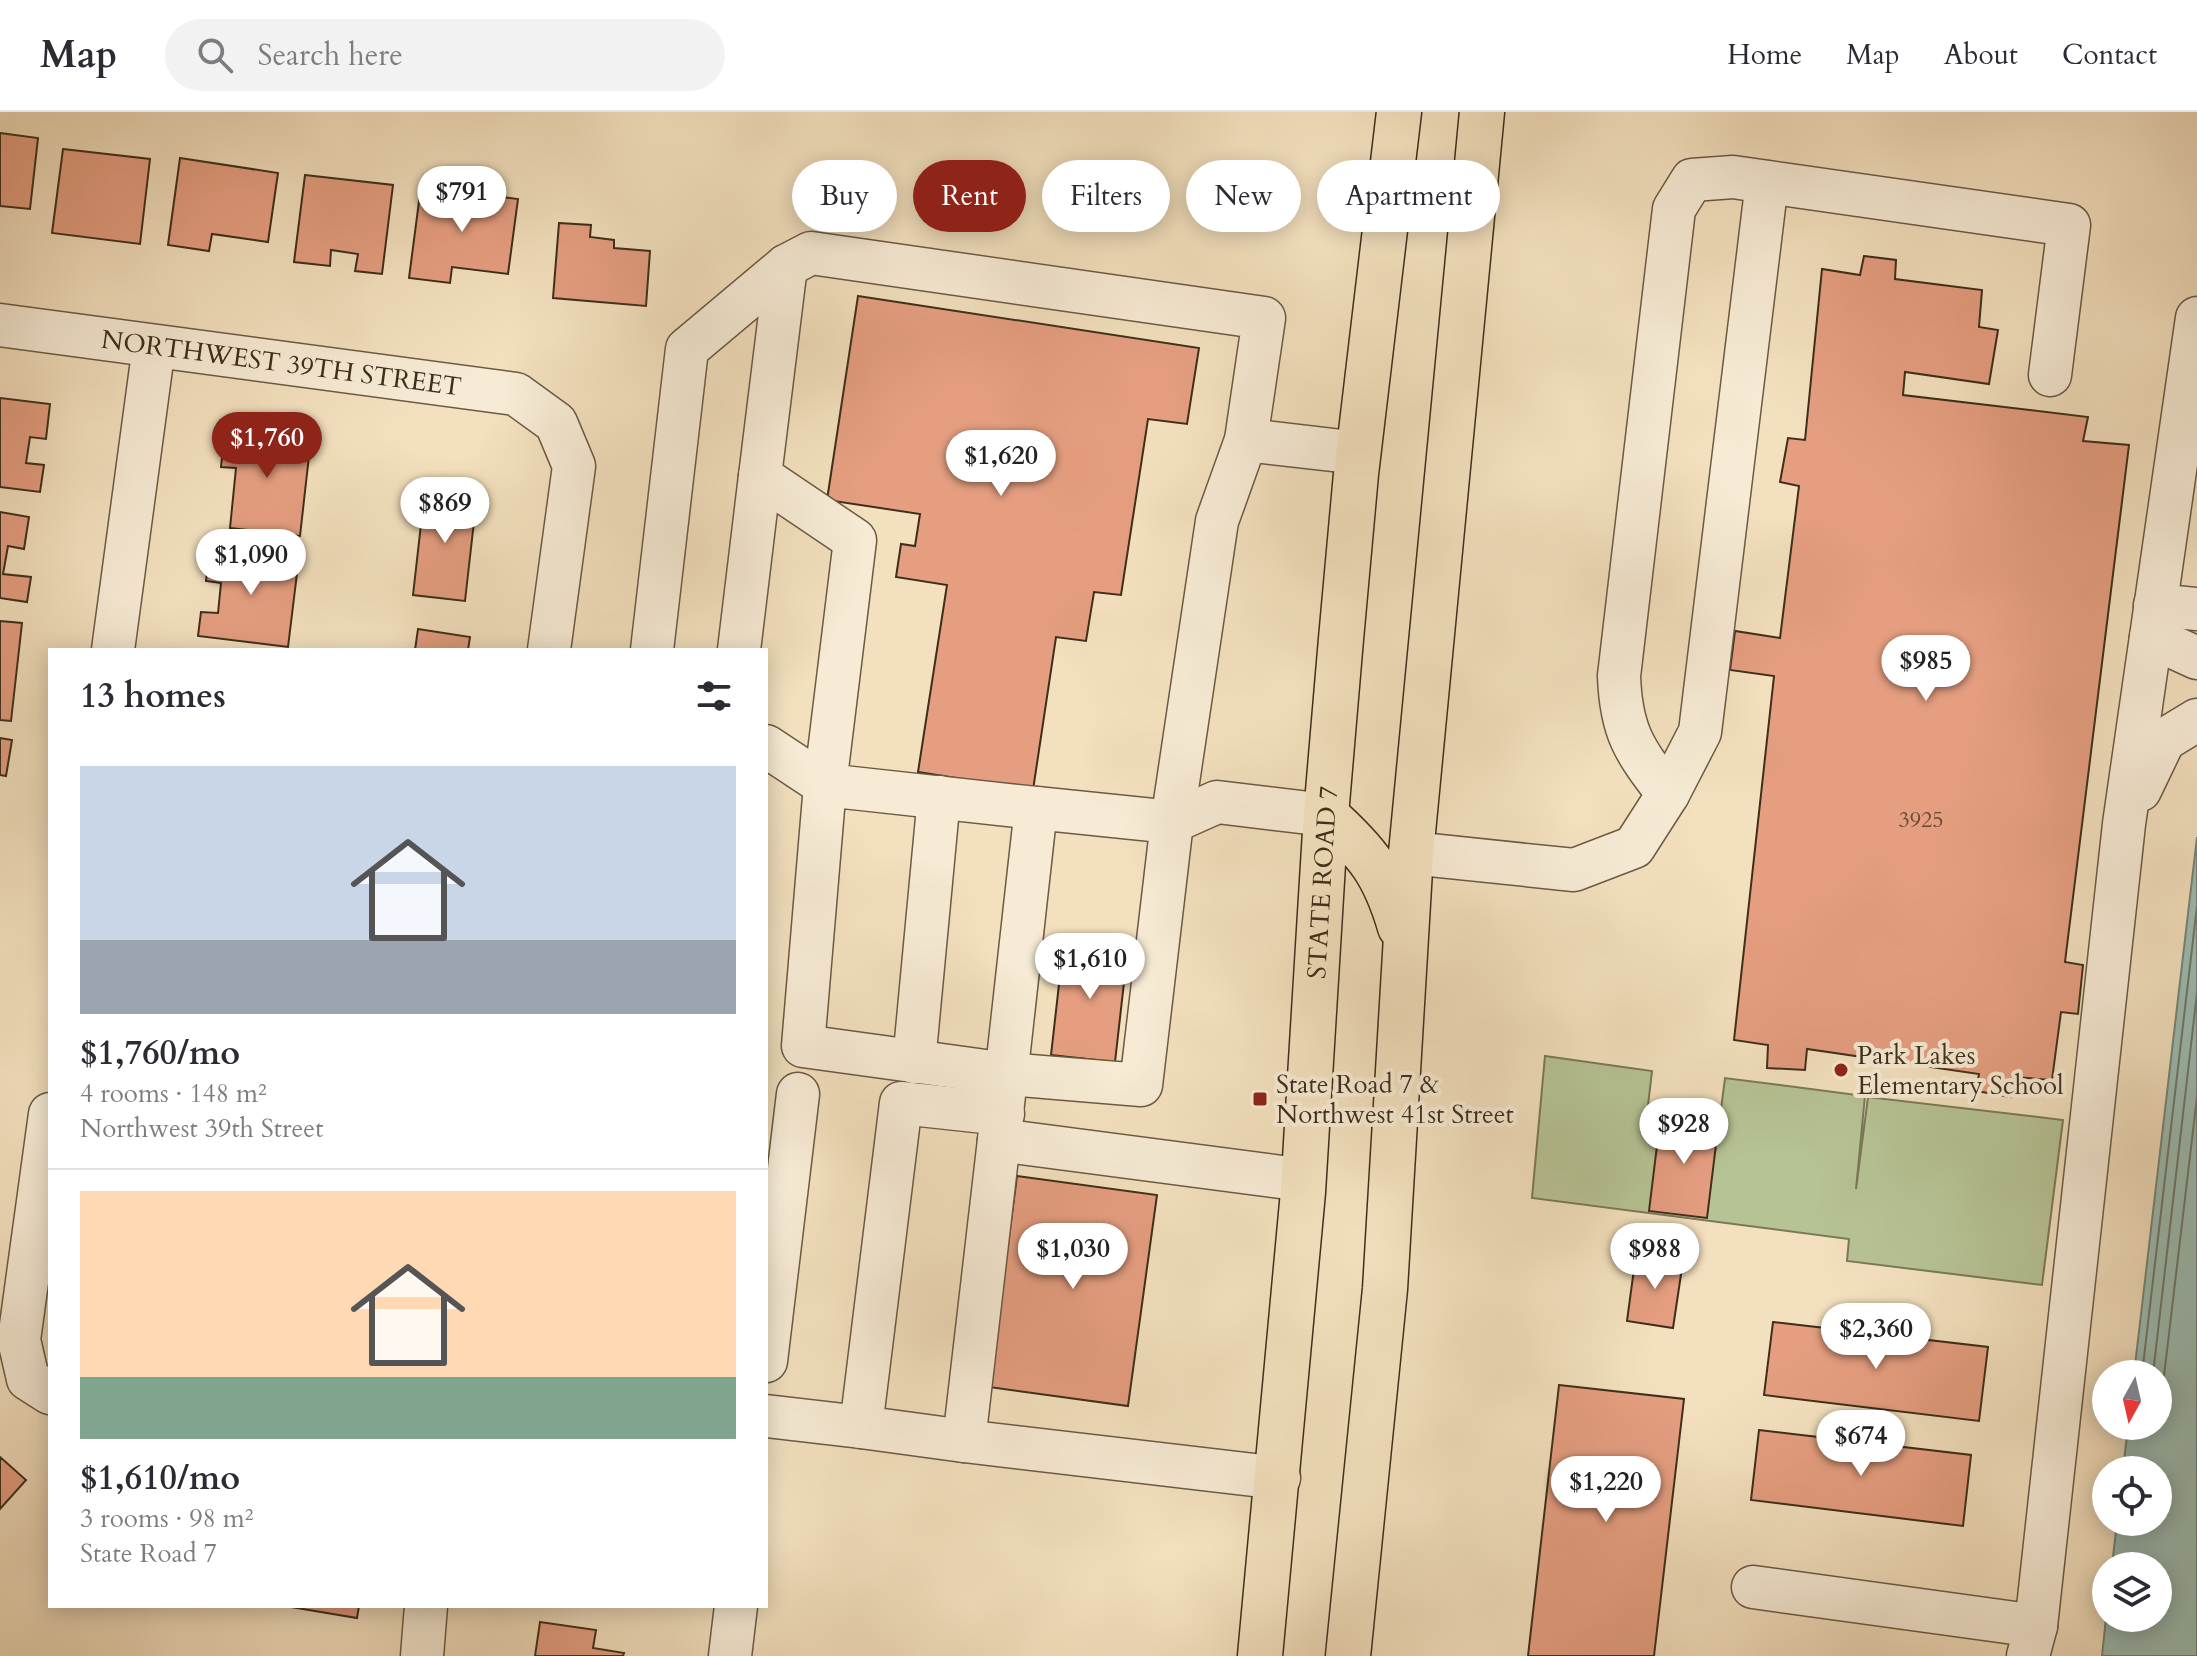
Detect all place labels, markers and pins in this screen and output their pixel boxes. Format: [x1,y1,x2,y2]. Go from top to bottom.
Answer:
pin: $791 [415,166,509,234]
pin: $1,760 [202,412,332,480]
pin: $1,620 [936,430,1066,498]
pin: $869 [398,477,492,545]
pin: $1,090 [186,529,316,597]
pin: $985 [1879,635,1973,703]
pin: $1,610 [1025,933,1155,1001]
place label: Park Lakes Elementary School [1857,1038,2064,1103]
marker: Park Lakes Elementary School [1832,1061,1850,1079]
place label: State Road 7 & Northwest 41st Street [1276,1067,1514,1132]
marker: State Road 7 & Northwest 41st Street [1251,1090,1269,1108]
pin: $928 [1637,1098,1731,1166]
pin: $1,030 [1008,1223,1138,1291]
pin: $988 [1608,1223,1702,1291]
pin: $2,360 [1811,1303,1941,1371]
pin: $674 [1814,1410,1908,1478]
pin: $1,220 [1541,1456,1671,1524]

